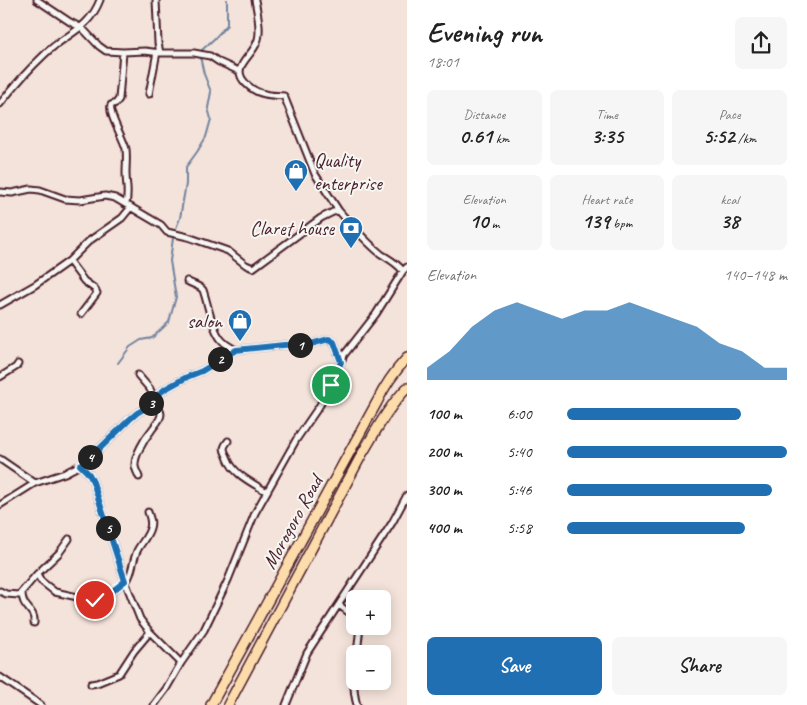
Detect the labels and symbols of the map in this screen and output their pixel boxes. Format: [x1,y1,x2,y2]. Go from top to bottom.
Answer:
place label: Quality enterprise [314,148,383,196]
shop icon: Quality enterprise [283,158,309,192]
bank icon: Claret house [338,215,364,249]
place label: Claret house [250,216,335,241]
shop icon: salon [227,308,253,342]
place label: salon [187,309,223,334]
pin: 1 [288,332,312,358]
pin: 2 [208,346,232,372]
pin [310,364,352,406]
pin: 3 [138,390,164,416]
pin: 4 [78,444,102,470]
street label: Morogoro Road [257,469,330,573]
pin: 5 [96,516,120,540]
pin [74,579,116,621]

